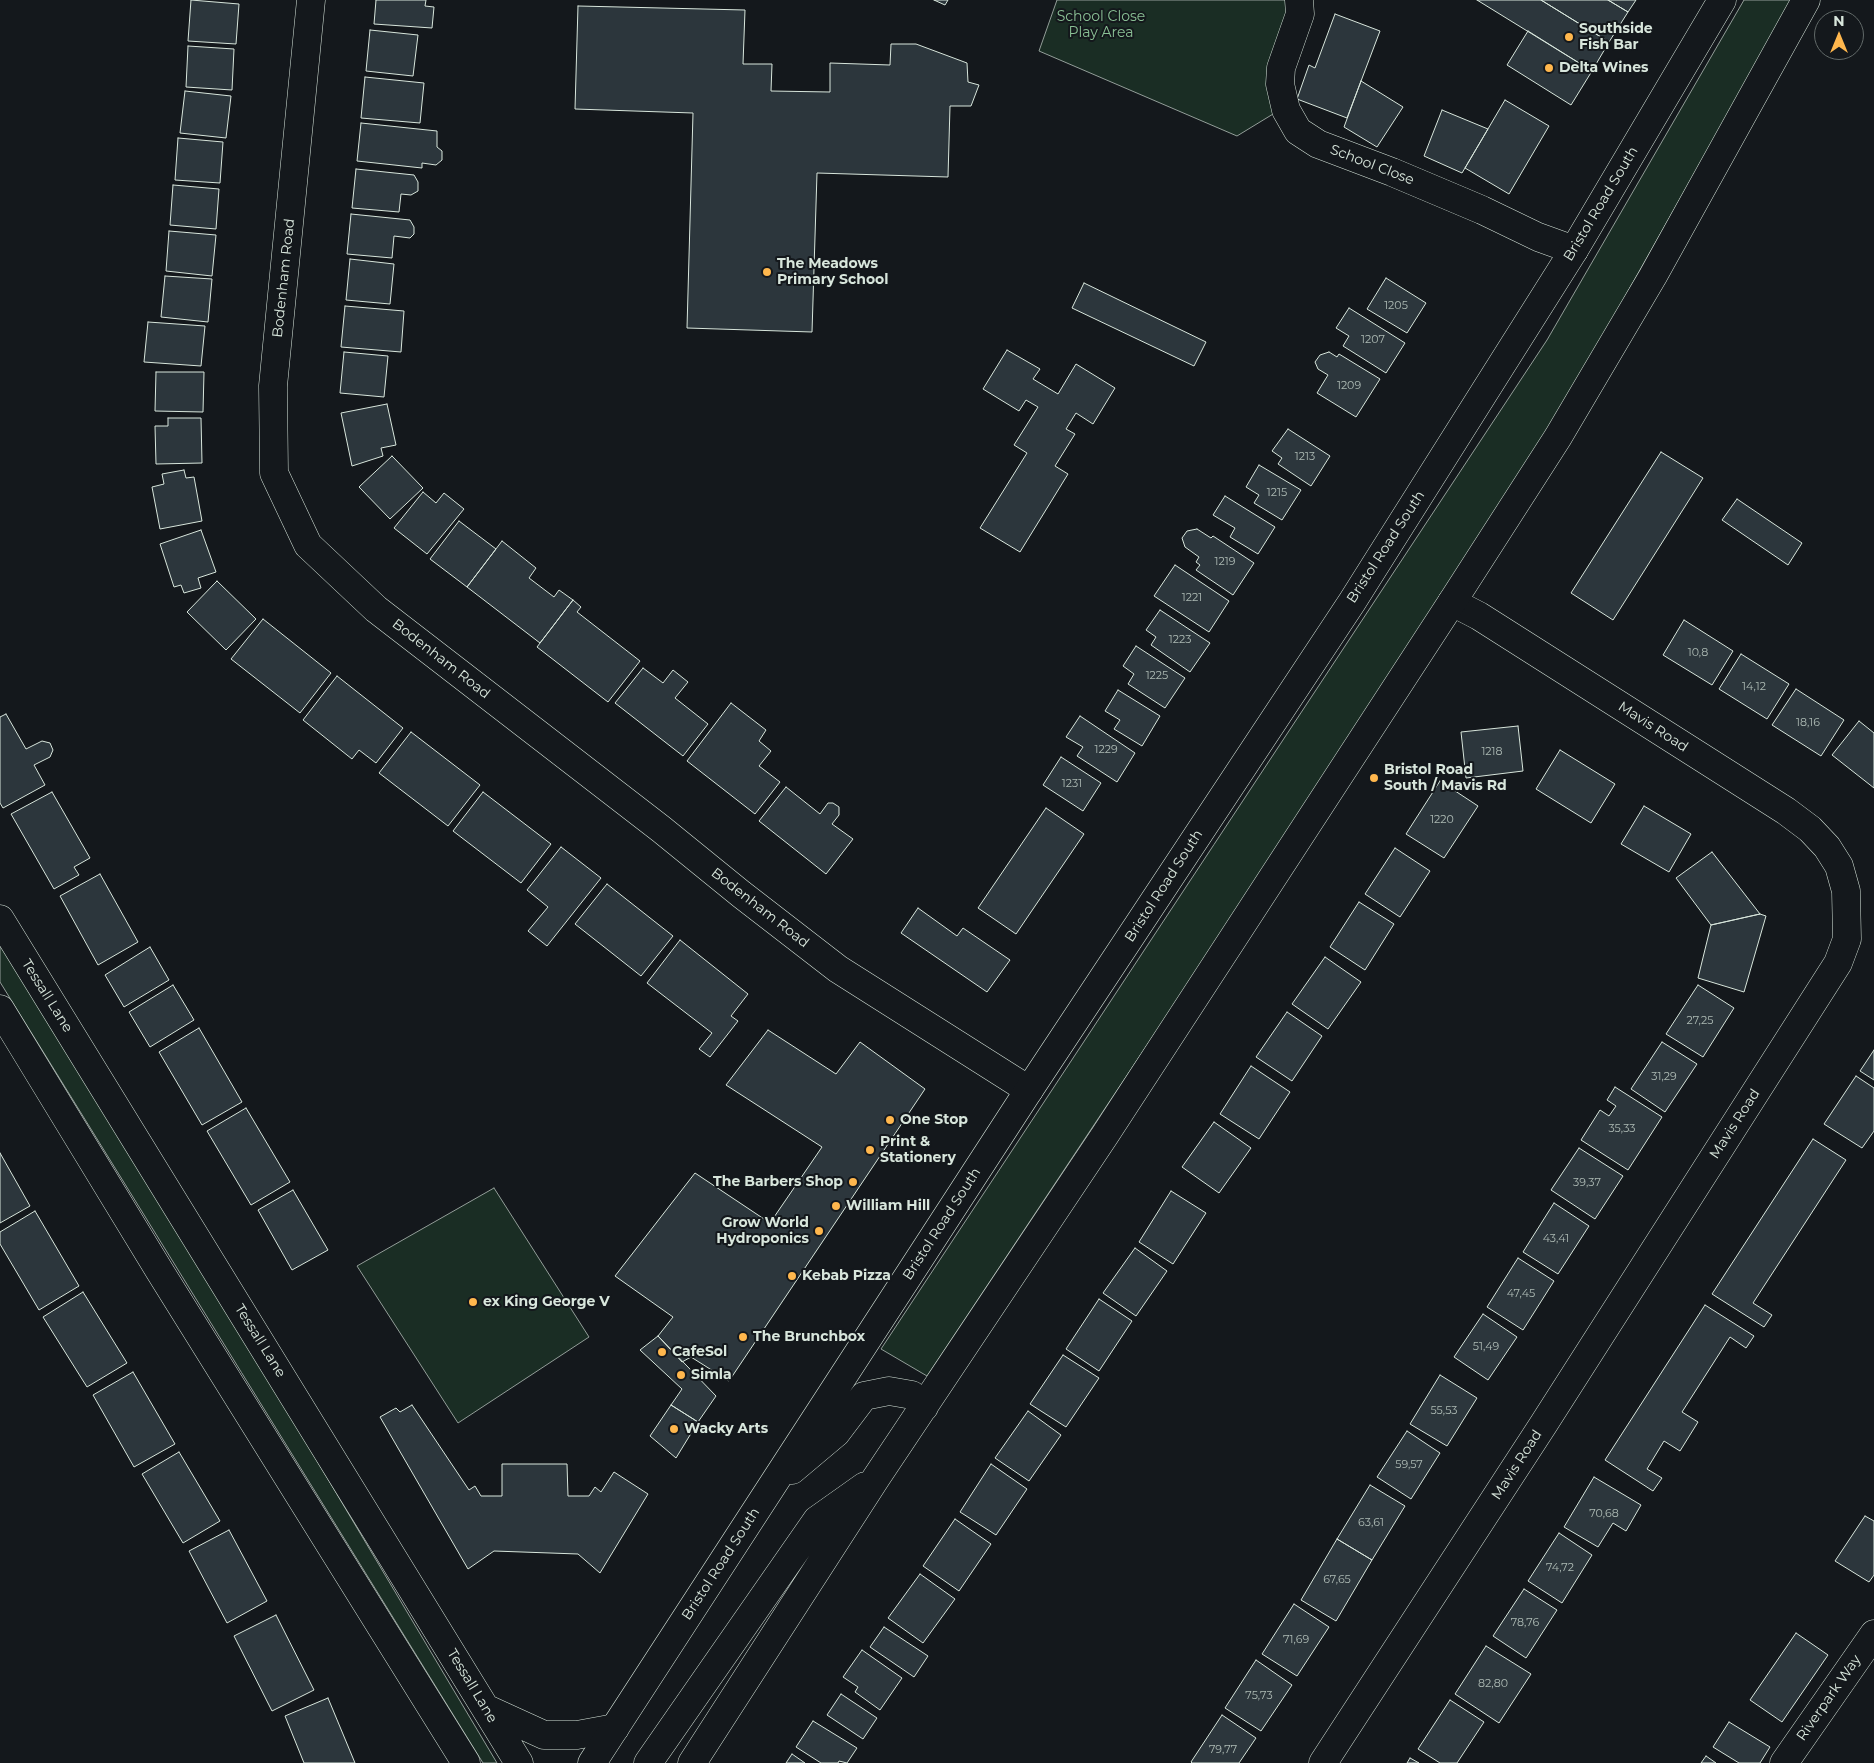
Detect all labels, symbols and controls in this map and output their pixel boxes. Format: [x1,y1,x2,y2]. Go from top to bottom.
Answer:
park label: School Close Play Area [1057,9,1145,41]
north arrow [1814,10,1864,60]
text: N [1833,12,1845,30]
place label: Southside Fish Bar [1579,21,1653,54]
marker: Southside Fish Bar [1563,31,1575,43]
place label: Delta Wines [1559,60,1648,76]
marker: Delta Wines [1543,62,1555,74]
street label: School Close [1328,141,1416,189]
street label: Bristol Road South [1560,144,1642,264]
street label: Bodenham Road [269,218,299,338]
place label: The Meadows Primary School [777,256,888,288]
marker: The Meadows Primary School [761,266,773,278]
house number: 1205 [1384,299,1408,313]
house number: 1207 [1361,333,1385,347]
house number: 1209 [1337,379,1361,393]
house number: 1213 [1295,450,1315,464]
house number: 1215 [1267,486,1287,500]
street label: Bristol Road South [1343,488,1429,606]
house number: 1219 [1215,555,1235,569]
house number: 1221 [1182,591,1202,605]
street label: Bodenham Road [389,616,493,702]
house number: 1223 [1169,633,1191,647]
house number: 10,8 [1688,646,1708,660]
house number: 1225 [1146,669,1168,683]
house number: 14,12 [1742,680,1766,694]
street label: Mavis Road [1615,698,1691,756]
house number: 18,16 [1796,716,1820,730]
house number: 1229 [1094,743,1118,757]
house number: 1218 [1481,745,1503,759]
place label: Bristol Road South / Mavis Rd [1384,762,1507,794]
marker: Bristol Road South / Mavis Rd [1368,772,1380,784]
house number: 1231 [1062,777,1082,791]
house number: 1220 [1430,813,1454,827]
street label: Bristol Road South [1121,827,1207,945]
street label: Bodenham Road [708,865,812,951]
street label: Tessall Lane [18,956,76,1036]
house number: 27,25 [1686,1014,1714,1028]
house number: 31,29 [1651,1070,1677,1084]
street label: Mavis Road [1706,1086,1764,1162]
place label: One Stop [900,1112,968,1128]
marker: One Stop [884,1114,896,1126]
house number: 35,33 [1608,1122,1636,1136]
place label: Print & Stationery [880,1134,956,1166]
marker: Print & Stationery [864,1144,876,1156]
street label: Bristol Road South [899,1165,985,1283]
place label: The Barbers Shop [713,1174,843,1190]
marker: The Barbers Shop [847,1176,859,1188]
house number: 39,37 [1573,1176,1601,1190]
place label: William Hill [846,1198,930,1214]
marker: William Hill [830,1200,842,1212]
place label: Grow World Hydroponics [716,1215,809,1248]
marker: Grow World Hydroponics [813,1225,825,1237]
house number: 43,41 [1543,1232,1569,1246]
place label: Kebab Pizza [802,1268,891,1284]
marker: Kebab Pizza [786,1270,798,1282]
house number: 47,45 [1507,1287,1535,1301]
place label: ex King George V [483,1294,610,1310]
marker: ex King George V [467,1296,479,1308]
street label: Tessall Lane [231,1301,289,1381]
place label: The Brunchbox [753,1329,865,1345]
marker: The Brunchbox [737,1331,749,1343]
house number: 51,49 [1473,1340,1499,1354]
place label: CafeSol [672,1344,727,1360]
marker: CafeSol [656,1346,668,1358]
place label: Simla [691,1367,732,1383]
marker: Simla [675,1369,687,1381]
house number: 55,53 [1430,1404,1458,1418]
place label: Wacky Arts [684,1421,768,1437]
marker: Wacky Arts [668,1423,680,1435]
street label: Mavis Road [1488,1427,1546,1503]
house number: 59,57 [1395,1458,1423,1472]
street label: Bristol Road South [678,1505,764,1623]
house number: 70,68 [1589,1507,1619,1521]
house number: 63,61 [1358,1516,1384,1530]
house number: 74,72 [1546,1561,1574,1575]
house number: 67,65 [1323,1573,1351,1587]
house number: 78,76 [1511,1616,1539,1630]
house number: 71,69 [1283,1633,1309,1647]
street label: Tessall Lane [443,1646,501,1726]
street label: Riverpark Way [1793,1652,1865,1744]
house number: 82,80 [1478,1677,1508,1691]
house number: 75,73 [1245,1689,1273,1703]
house number: 79,77 [1209,1743,1237,1757]

